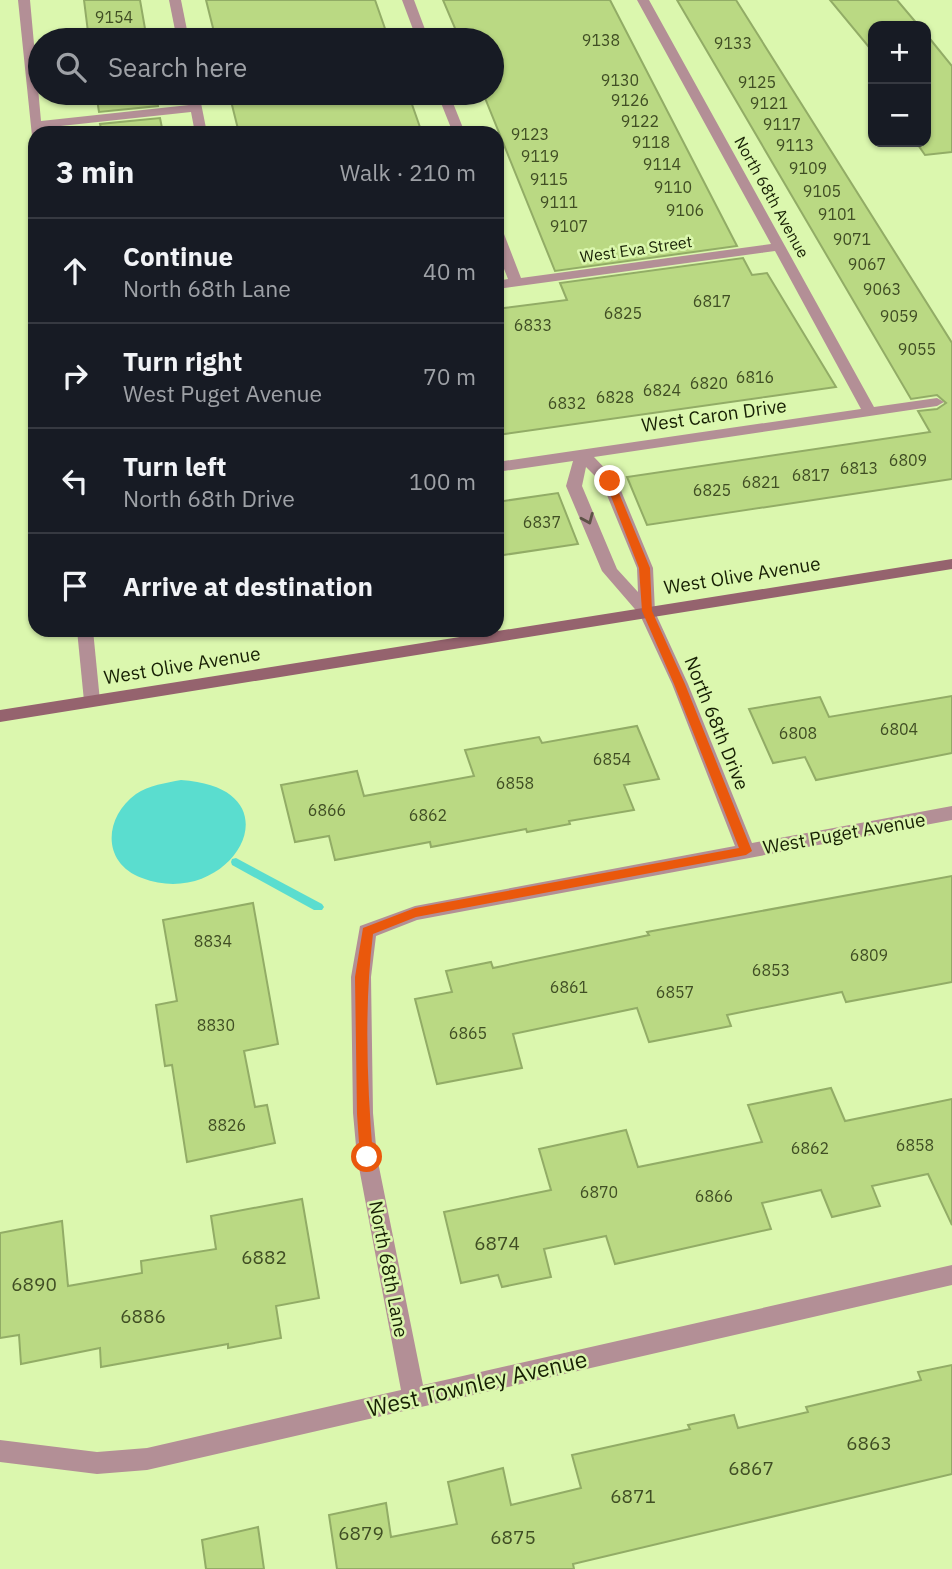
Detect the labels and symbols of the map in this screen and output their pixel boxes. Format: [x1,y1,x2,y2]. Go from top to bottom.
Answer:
house number: 9154 [95,7,133,27]
house number: 9138 [582,30,620,50]
house number: 9133 [714,33,752,53]
house number: 9130 [601,70,639,90]
house number: 9125 [738,72,776,92]
house number: 9126 [611,90,649,110]
house number: 9121 [750,93,788,113]
house number: 9122 [621,111,659,131]
house number: 9117 [763,114,801,134]
house number: 9123 [511,124,549,144]
house number: 9118 [632,132,670,152]
street label: North 68th Avenue [730,133,814,261]
house number: 9113 [776,135,814,155]
house number: 9119 [521,146,559,166]
house number: 9114 [643,154,681,174]
house number: 9109 [789,158,827,178]
house number: 9115 [530,169,568,189]
house number: 9110 [654,177,692,197]
house number: 9105 [803,181,841,201]
house number: 9111 [540,192,578,212]
house number: 9106 [666,200,704,220]
house number: 9101 [818,204,856,224]
house number: 9107 [550,216,588,236]
house number: 9071 [833,229,871,249]
street label: West Eva Street [579,231,693,267]
house number: 9067 [848,254,886,274]
house number: 9063 [863,279,901,299]
house number: 6817 [693,291,731,311]
house number: 6825 [604,303,642,323]
house number: 9059 [880,306,918,326]
house number: 6833 [514,315,552,335]
house number: 9055 [898,339,936,359]
house number: 6816 [736,367,774,387]
house number: 6820 [690,373,728,393]
house number: 6824 [643,380,681,400]
house number: 6828 [596,387,634,407]
house number: 6832 [548,393,586,413]
street label: West Caron Drive [640,393,788,437]
house number: 6809 [889,450,927,470]
house number: 6813 [840,458,878,478]
route end [594,465,625,496]
house number: 6817 [792,465,830,485]
house number: 6821 [742,472,780,492]
house number: 6825 [693,480,731,500]
house number: 6837 [523,512,561,532]
one-way arrow [580,512,594,524]
street label: West Olive Avenue [662,551,822,599]
street label: West Olive Avenue [102,641,262,689]
street label: North 68th Drive [679,653,755,793]
house number: 6804 [880,719,918,739]
house number: 6808 [779,723,817,743]
house number: 6854 [593,749,631,769]
house number: 6858 [496,773,534,793]
house number: 6866 [308,800,346,820]
house number: 6862 [409,805,447,825]
street label: West Puget Avenue [761,807,927,859]
house number: 8834 [194,931,232,951]
house number: 6809 [850,945,888,965]
house number: 6853 [752,960,790,980]
house number: 6861 [550,977,588,997]
house number: 6857 [656,982,694,1002]
house number: 8830 [197,1015,235,1035]
house number: 6865 [449,1023,487,1043]
house number: 8826 [208,1115,246,1135]
house number: 6858 [896,1135,934,1155]
house number: 6862 [791,1138,829,1158]
route start [351,1141,382,1172]
house number: 6870 [580,1182,618,1202]
house number: 6866 [695,1186,733,1206]
street label: North 68th Lane [364,1199,414,1339]
house number: 6874 [474,1231,520,1255]
house number: 6882 [241,1245,287,1269]
house number: 6890 [11,1272,57,1296]
house number: 6886 [120,1304,166,1328]
street label: West Townley Avenue [364,1343,590,1423]
house number: 6863 [846,1431,892,1455]
house number: 6867 [728,1456,774,1480]
house number: 6871 [610,1484,656,1508]
house number: 6879 [338,1521,384,1545]
house number: 6875 [490,1525,536,1549]

